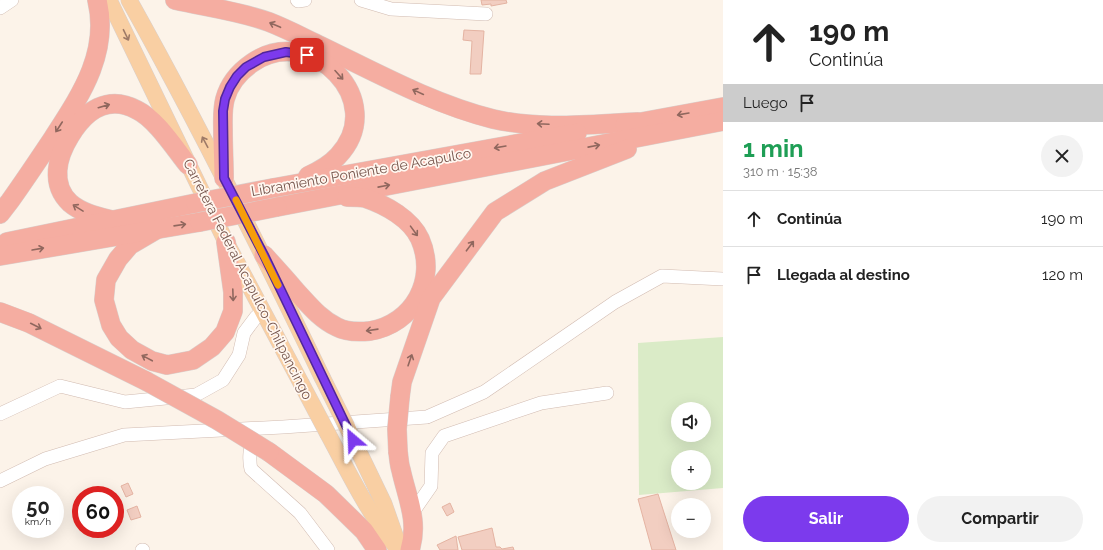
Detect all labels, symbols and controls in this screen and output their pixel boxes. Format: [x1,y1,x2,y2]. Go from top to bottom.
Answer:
text: 190 m [809,15,889,48]
icon: ahead [743,16,795,68]
one-way arrow [270,20,282,28]
one-way arrow [123,29,130,41]
pin [290,38,324,72]
icon: arrive [296,44,318,66]
text: Continúa [809,49,883,70]
one-way arrow [334,70,343,81]
one-way arrow [412,88,424,95]
icon: arrive [796,92,818,114]
text: Luego [743,94,788,112]
one-way arrow [98,102,111,109]
one-way arrow [677,111,690,119]
one-way arrow [55,121,63,133]
one-way arrow [537,121,550,128]
text: 1 min [743,134,804,163]
button: close [1041,135,1083,177]
one-way arrow [201,136,208,148]
one-way arrow [587,142,600,150]
one-way arrow [494,143,507,151]
street label: Libramiento Poniente de Acapulco [250,145,472,199]
street label: Carretera Federal Acapulco-Chilpancingo [180,156,316,402]
text: 310 m · 15:38 [743,164,818,179]
one-way arrow [377,181,390,189]
one-way arrow [73,204,84,213]
icon: ahead [743,208,765,230]
text: Continúa [777,210,842,228]
text: 190 m [1041,210,1083,228]
one-way arrow [173,221,186,229]
one-way arrow [410,225,418,236]
one-way arrow [465,241,474,252]
one-way arrow [32,245,45,253]
icon: arrive [743,264,765,286]
text: Llegada al destino [777,266,910,284]
text: 120 m [1042,266,1083,284]
one-way arrow [229,288,237,301]
one-way arrow [30,323,42,330]
one-way arrow [366,326,379,334]
one-way arrow [141,354,153,361]
one-way arrow [406,354,414,366]
map controls [671,402,711,538]
button: sound [671,402,711,442]
position arrow [332,419,374,461]
button: + [671,450,711,490]
speed limit sign: 60 [72,486,124,538]
text: 50 [26,495,50,519]
button: Salir [743,496,909,542]
button: Compartir [917,496,1083,542]
button: − [671,498,711,538]
text: km/h [25,516,51,527]

